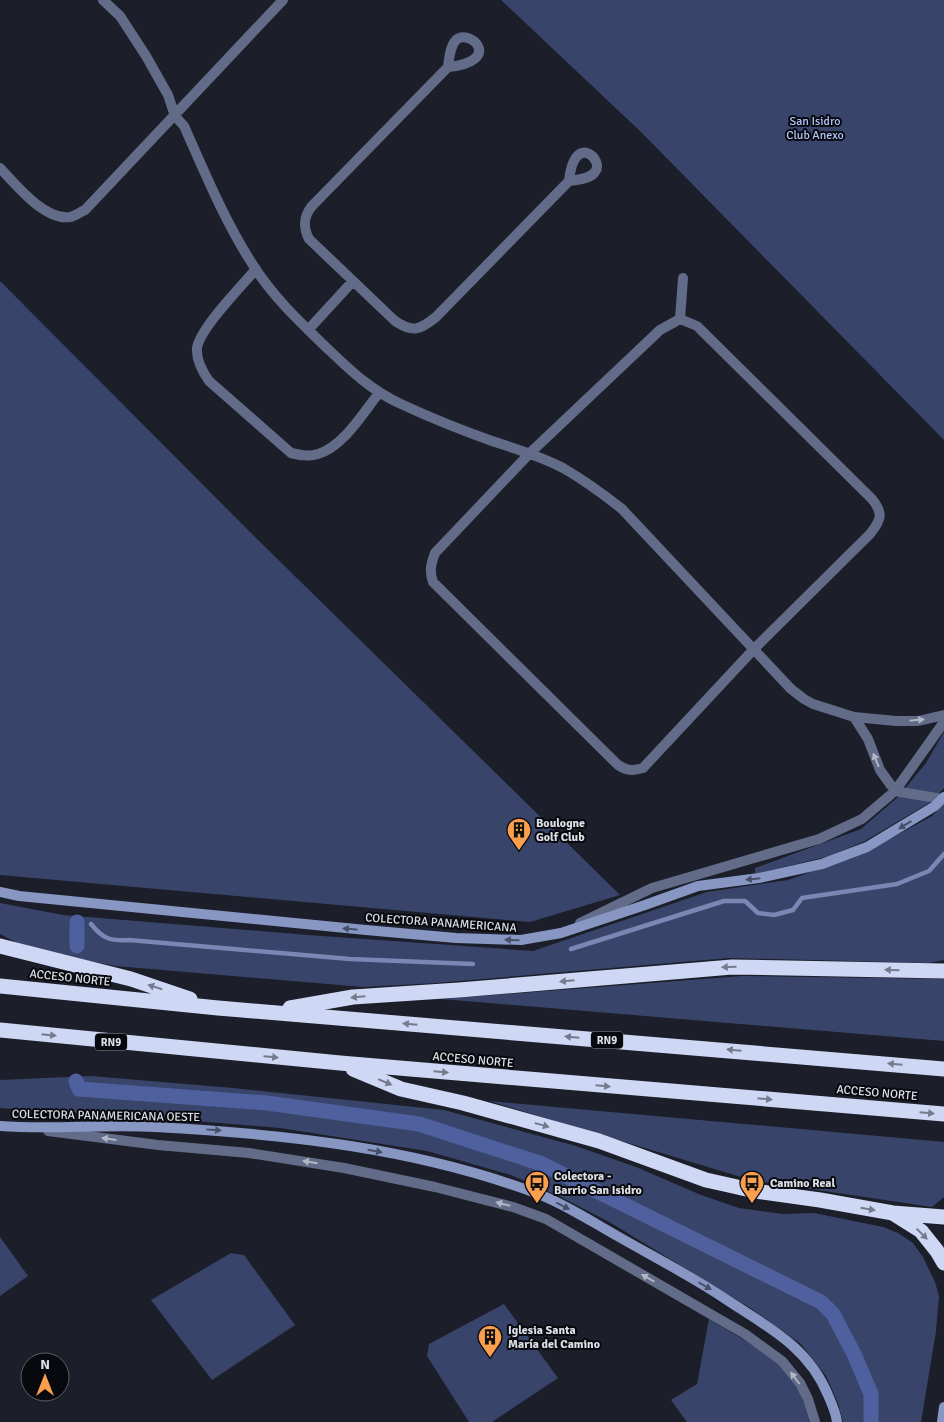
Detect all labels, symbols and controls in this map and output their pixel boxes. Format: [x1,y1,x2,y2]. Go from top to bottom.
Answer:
park label: San Isidro Club Anexo [786,114,844,143]
one-way arrow [909,716,925,724]
one-way arrow [872,752,880,767]
place label: Boulogne Golf Club [536,816,585,845]
building icon: Boulogne Golf Club [506,817,532,851]
one-way arrow [898,821,911,830]
one-way arrow [745,875,761,883]
street label: COLECTORA PANAMERICANA [365,910,518,936]
one-way arrow [342,925,358,933]
one-way arrow [504,936,520,944]
one-way arrow [721,964,737,972]
street label: ACCESO NORTE [29,966,111,990]
one-way arrow [884,966,900,974]
one-way arrow [559,977,575,985]
one-way arrow [147,983,162,991]
one-way arrow [349,993,365,1001]
one-way arrow [401,1019,417,1027]
one-way arrow [41,1031,57,1039]
road number: RN9 [591,1032,623,1048]
one-way arrow [563,1033,579,1041]
road number: RN9 [95,1034,127,1050]
one-way arrow [725,1046,741,1054]
street label: ACCESO NORTE [432,1049,514,1071]
one-way arrow [264,1053,280,1061]
one-way arrow [887,1060,903,1068]
one-way arrow [433,1068,449,1076]
one-way arrow [378,1079,392,1087]
one-way arrow [595,1082,611,1090]
street label: ACCESO NORTE [836,1082,918,1104]
one-way arrow [757,1095,773,1103]
street label: COLECTORA PANAMERICANA OESTE [12,1107,200,1125]
one-way arrow [919,1109,935,1117]
one-way arrow [534,1122,549,1130]
one-way arrow [206,1127,222,1135]
one-way arrow [101,1135,117,1143]
one-way arrow [367,1147,383,1155]
one-way arrow [302,1158,318,1166]
place label: Colectora - Barrio San Isidro [554,1169,642,1198]
bus stop icon: Colectora - Barrio San Isidro [524,1170,550,1204]
bus stop icon: Camino Real [739,1170,765,1204]
place label: Camino Real [770,1176,836,1191]
one-way arrow [496,1200,511,1208]
one-way arrow [556,1202,571,1210]
one-way arrow [860,1205,876,1213]
one-way arrow [916,1228,928,1240]
one-way arrow [641,1273,654,1282]
one-way arrow [699,1281,712,1290]
place label: Iglesia Santa María del Camino [508,1323,600,1352]
building icon: Iglesia Santa María del Camino [477,1324,503,1358]
north arrow [20,1352,70,1402]
text: N [40,1356,50,1373]
one-way arrow [790,1372,801,1385]

